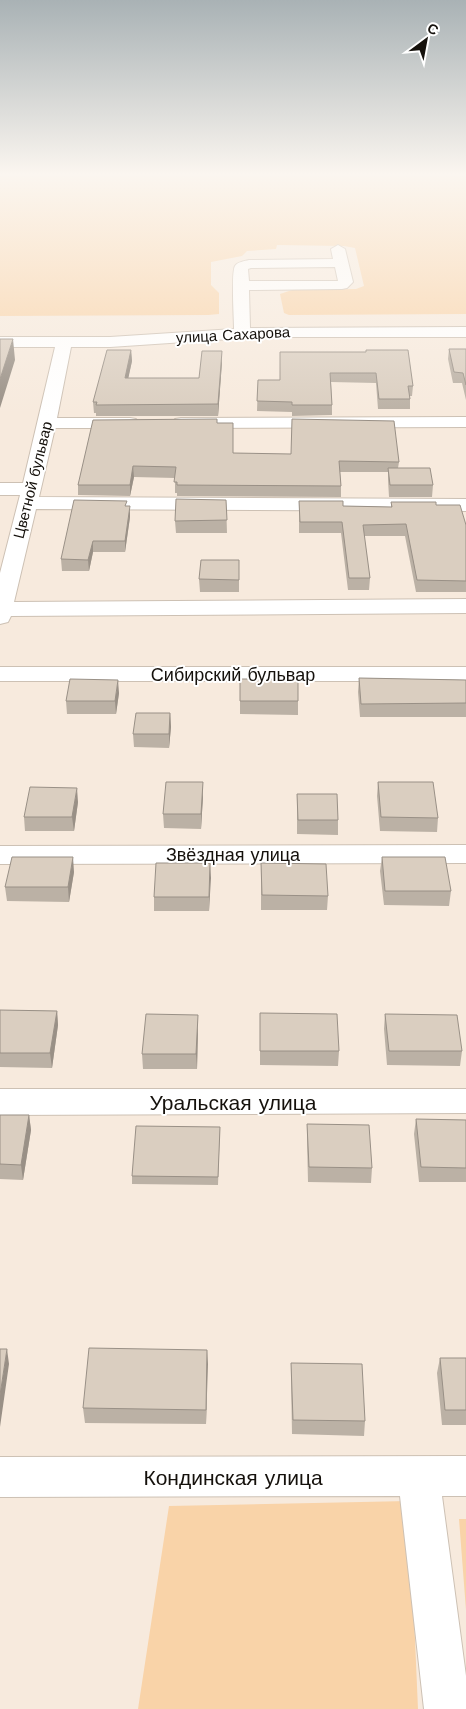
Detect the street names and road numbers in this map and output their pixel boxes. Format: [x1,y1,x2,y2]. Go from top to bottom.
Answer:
street label: улица Сахарова [176,323,291,347]
street label: Цветной бульвар [10,419,56,541]
street label: Сибирский бульвар [151,664,315,685]
street label: Звёздная улица [166,844,301,865]
street label: Уральская улица [149,1090,317,1115]
street label: Кондинская улица [143,1465,323,1490]

